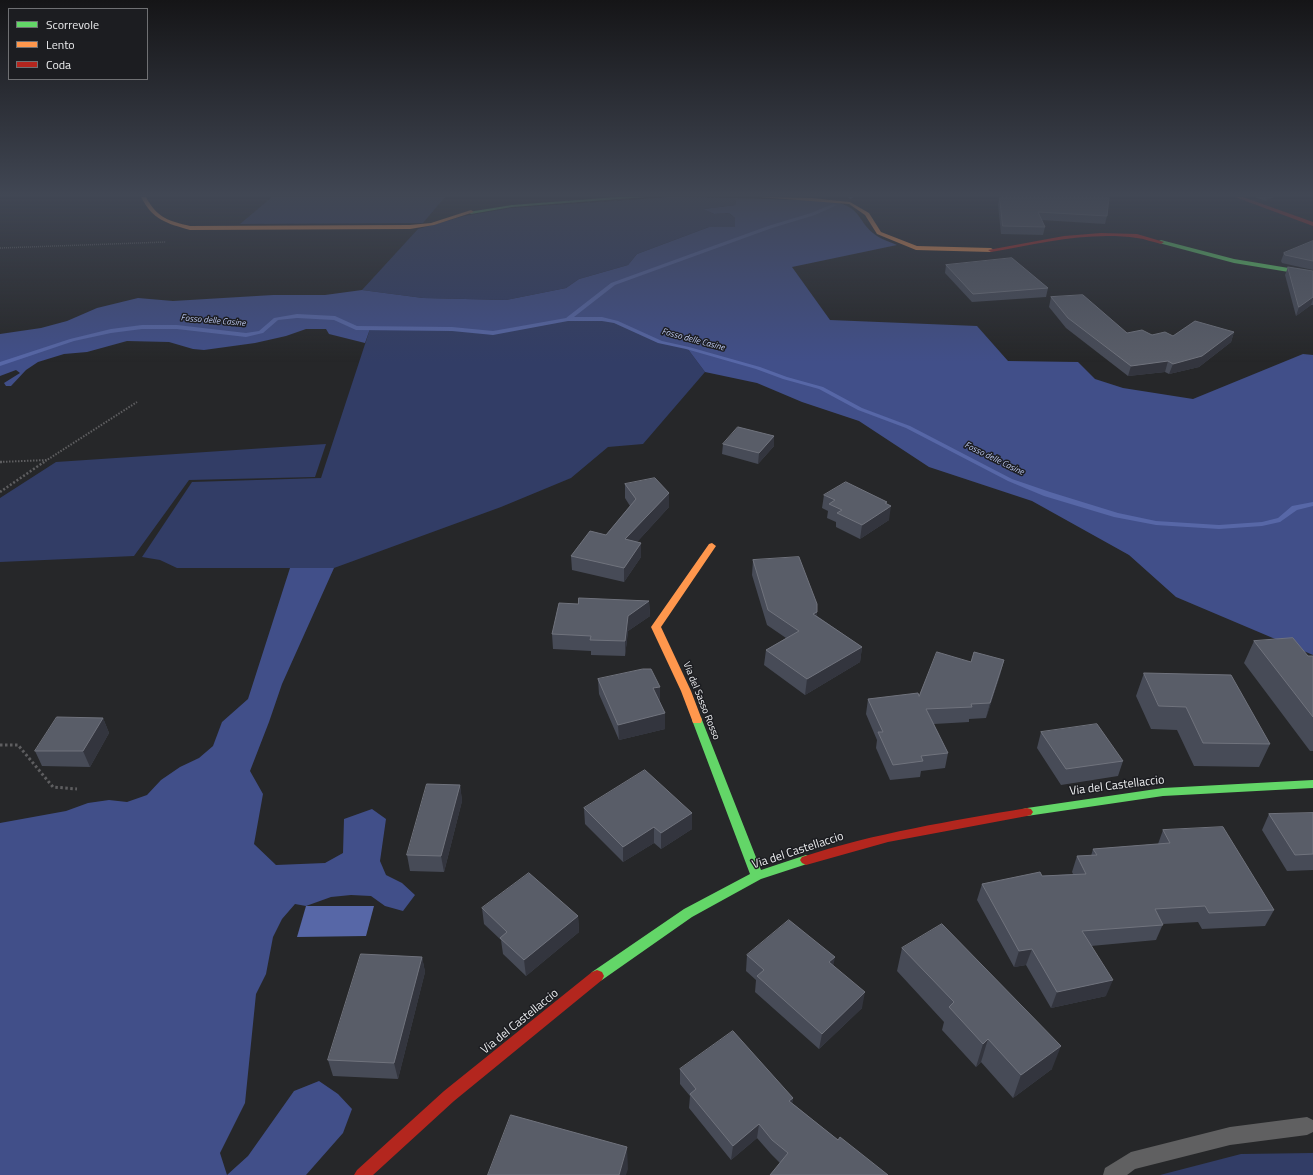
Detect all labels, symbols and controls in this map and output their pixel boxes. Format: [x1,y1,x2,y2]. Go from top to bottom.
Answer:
legend [8,8,148,80]
text: Scorrevole [46,15,99,34]
text: Lento [46,35,75,54]
text: Coda [46,55,71,74]
water label: Fosso delle Casine [180,313,246,329]
water label: Fosso delle Casine [660,326,726,354]
water label: Fosso delle Casine [963,440,1025,478]
street label: Via del Sasso Rosso [680,660,722,742]
street label: Via del Castellaccio [1069,773,1165,799]
street label: Via del Castellaccio [750,829,846,873]
street label: Via del Castellaccio [478,986,562,1058]

